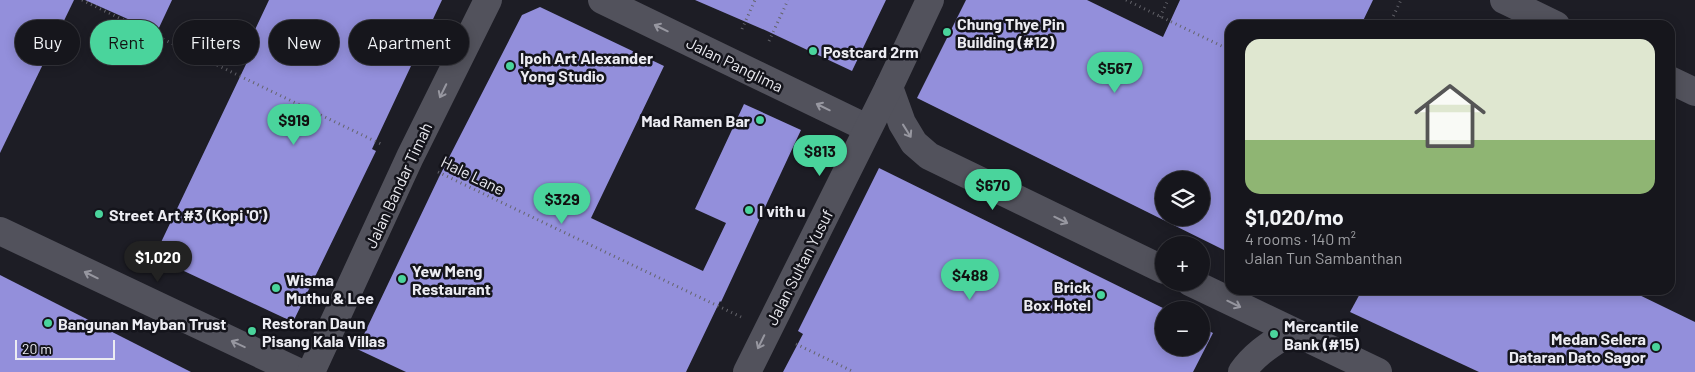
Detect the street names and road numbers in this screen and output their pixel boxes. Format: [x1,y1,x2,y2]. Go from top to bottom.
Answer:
street label: Jalan Panglima [684,32,786,96]
street label: Jalan Bandar Timah [361,119,435,251]
street label: Hale Lane [438,151,508,199]
street label: Jalan Sultan Yusuf [762,206,837,328]

